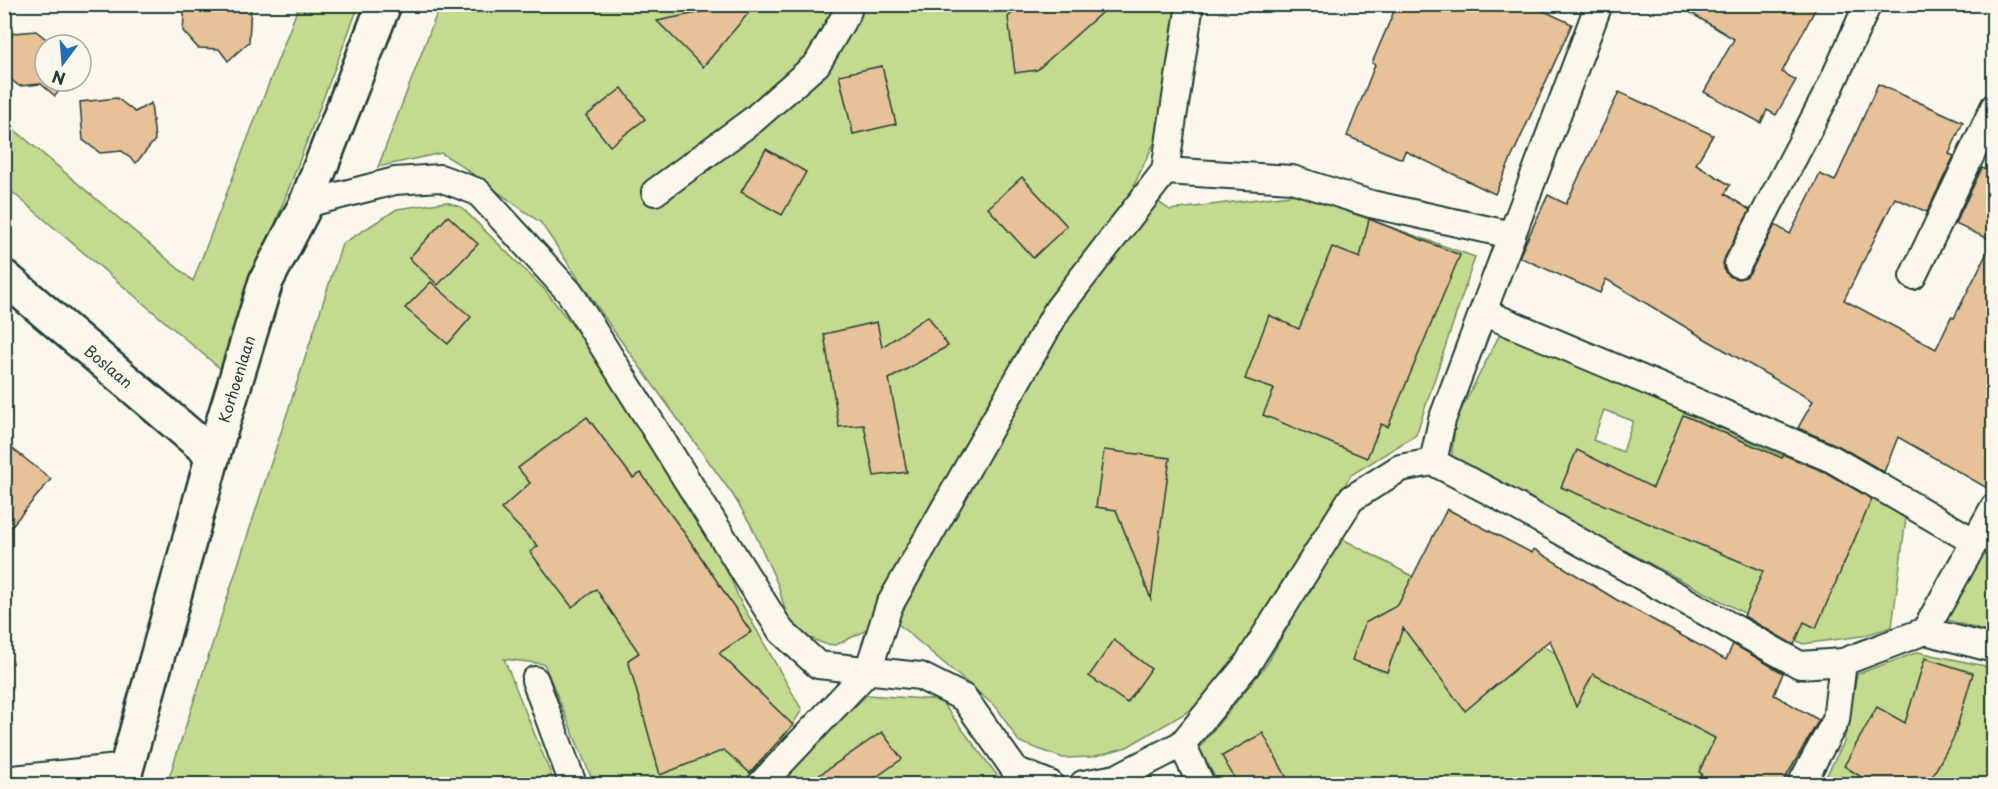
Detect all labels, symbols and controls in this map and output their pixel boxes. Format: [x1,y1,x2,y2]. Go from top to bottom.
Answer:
north arrow [33,33,93,93]
text: N [49,65,68,92]
street label: Korhoenlaan [212,332,260,426]
street label: Boslaan [80,339,138,393]

